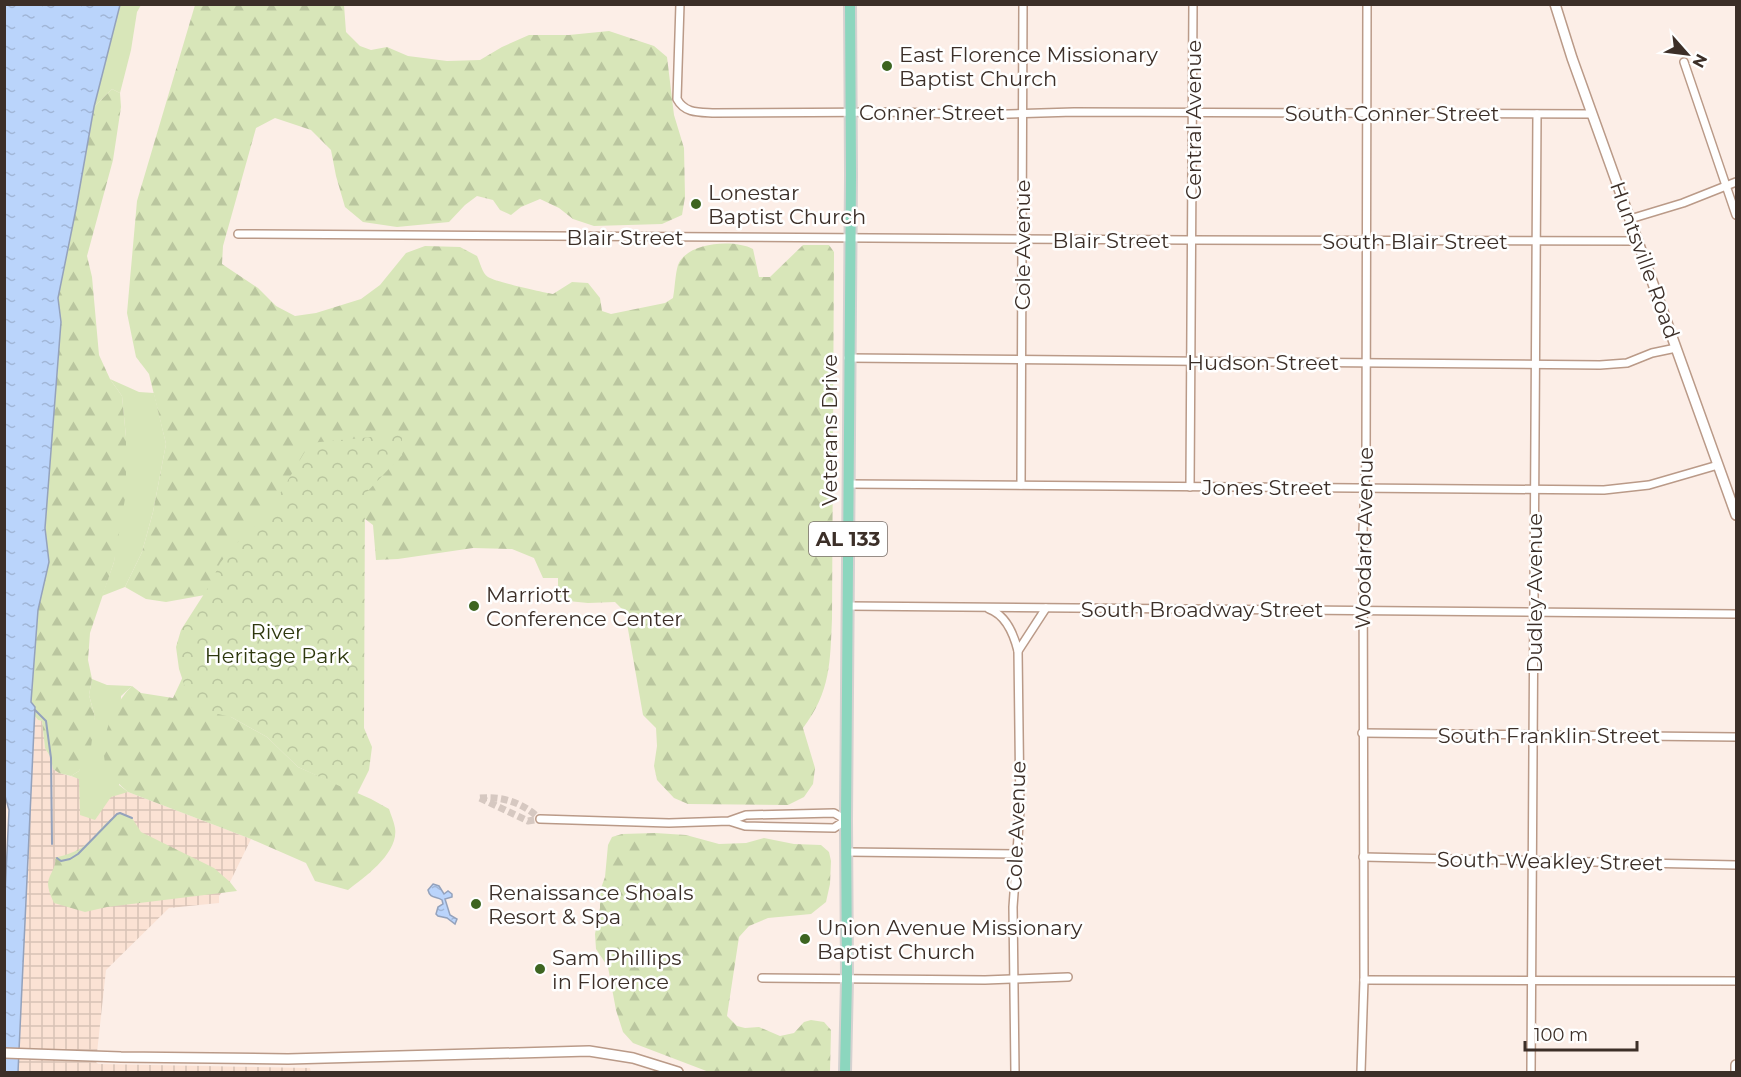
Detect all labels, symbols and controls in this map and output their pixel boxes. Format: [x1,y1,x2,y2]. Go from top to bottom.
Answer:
north arrow [1657,24,1717,84]
street label: Central Avenue [1181,40,1206,200]
place label: East Florence Missionary Baptist Church [899,42,1158,91]
text: N [1688,51,1711,71]
marker: East Florence Missionary Baptist Church [880,59,894,73]
street label: Conner Street [859,100,1005,125]
street label: South Conner Street [1285,101,1499,126]
street label: Huntsville Road [1605,178,1685,342]
place label: Lonestar Baptist Church [708,180,866,229]
street label: Cole Avenue [1010,180,1035,310]
marker: Lonestar Baptist Church [689,197,703,211]
street label: Blair Street [567,225,683,250]
street label: Blair Street [1053,228,1169,253]
street label: South Blair Street [1322,229,1508,254]
street label: Hudson Street [1187,350,1339,375]
street label: Veterans Drive [817,354,842,506]
street label: Woodard Avenue [1350,447,1378,629]
street label: Jones Street [1201,475,1332,500]
street label: Dudley Avenue [1522,513,1547,673]
road number: AL 133 [809,522,887,556]
place label: Marriott Conference Center [486,582,683,631]
street label: South Broadway Street [1081,597,1323,622]
marker: Marriott Conference Center [467,599,481,613]
park label: River Heritage Park [205,619,350,668]
street label: South Franklin Street [1438,723,1660,748]
street label: Cole Avenue [1001,760,1031,892]
street label: South Weakley Street [1437,847,1663,875]
place label: Renaissance Shoals Resort & Spa [488,880,694,929]
marker: Renaissance Shoals Resort & Spa [469,897,483,911]
place label: Union Avenue Missionary Baptist Church [817,915,1083,964]
marker: Union Avenue Missionary Baptist Church [798,932,812,946]
place label: Sam Phillips in Florence [552,945,681,994]
marker: Sam Phillips in Florence [533,962,547,976]
scale bar [1525,1014,1638,1052]
text: 100 m [1534,1024,1588,1046]

